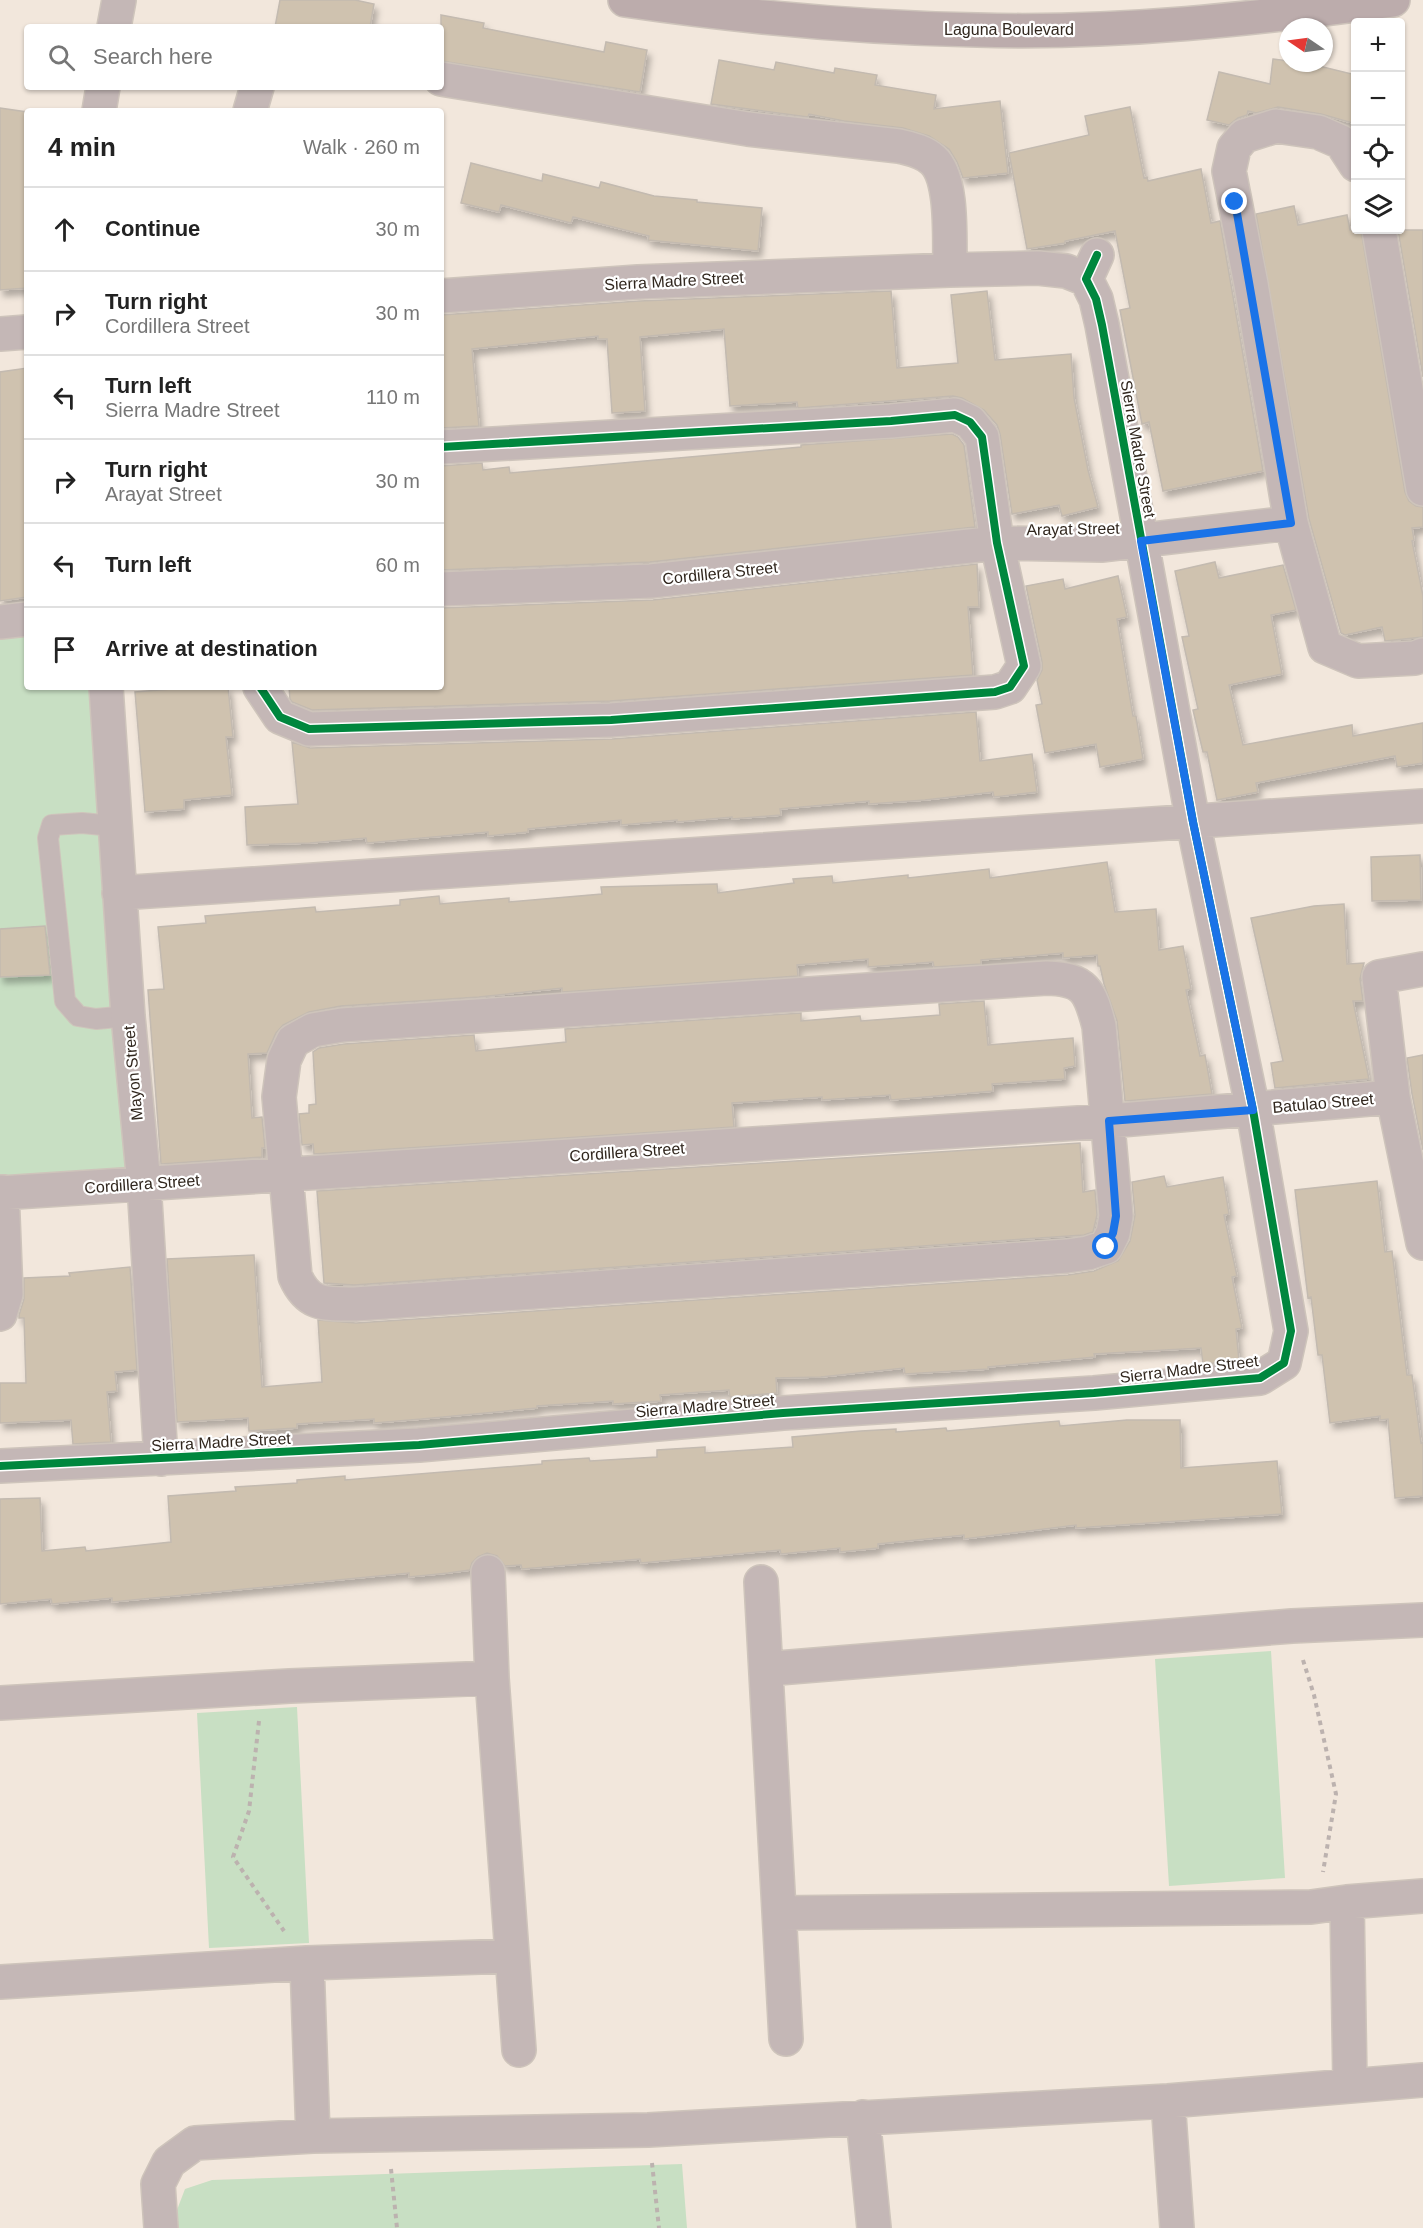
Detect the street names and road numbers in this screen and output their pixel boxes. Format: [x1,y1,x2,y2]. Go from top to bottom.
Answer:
street label: Laguna Boulevard [944,21,1074,38]
street label: Sierra Madre Street [604,269,745,293]
street label: Sierra Madre Street [1118,379,1159,520]
street label: Arayat Street [1026,520,1120,538]
street label: Cordillera Street [662,558,779,587]
street label: Mayon Street [120,1024,146,1121]
street label: Batulao Street [1272,1090,1375,1116]
street label: Cordillera Street [569,1139,686,1165]
street label: Cordillera Street [84,1171,201,1197]
street label: Sierra Madre Street [1119,1352,1260,1386]
street label: Sierra Madre Street [635,1391,776,1421]
street label: Sierra Madre Street [151,1430,292,1454]

